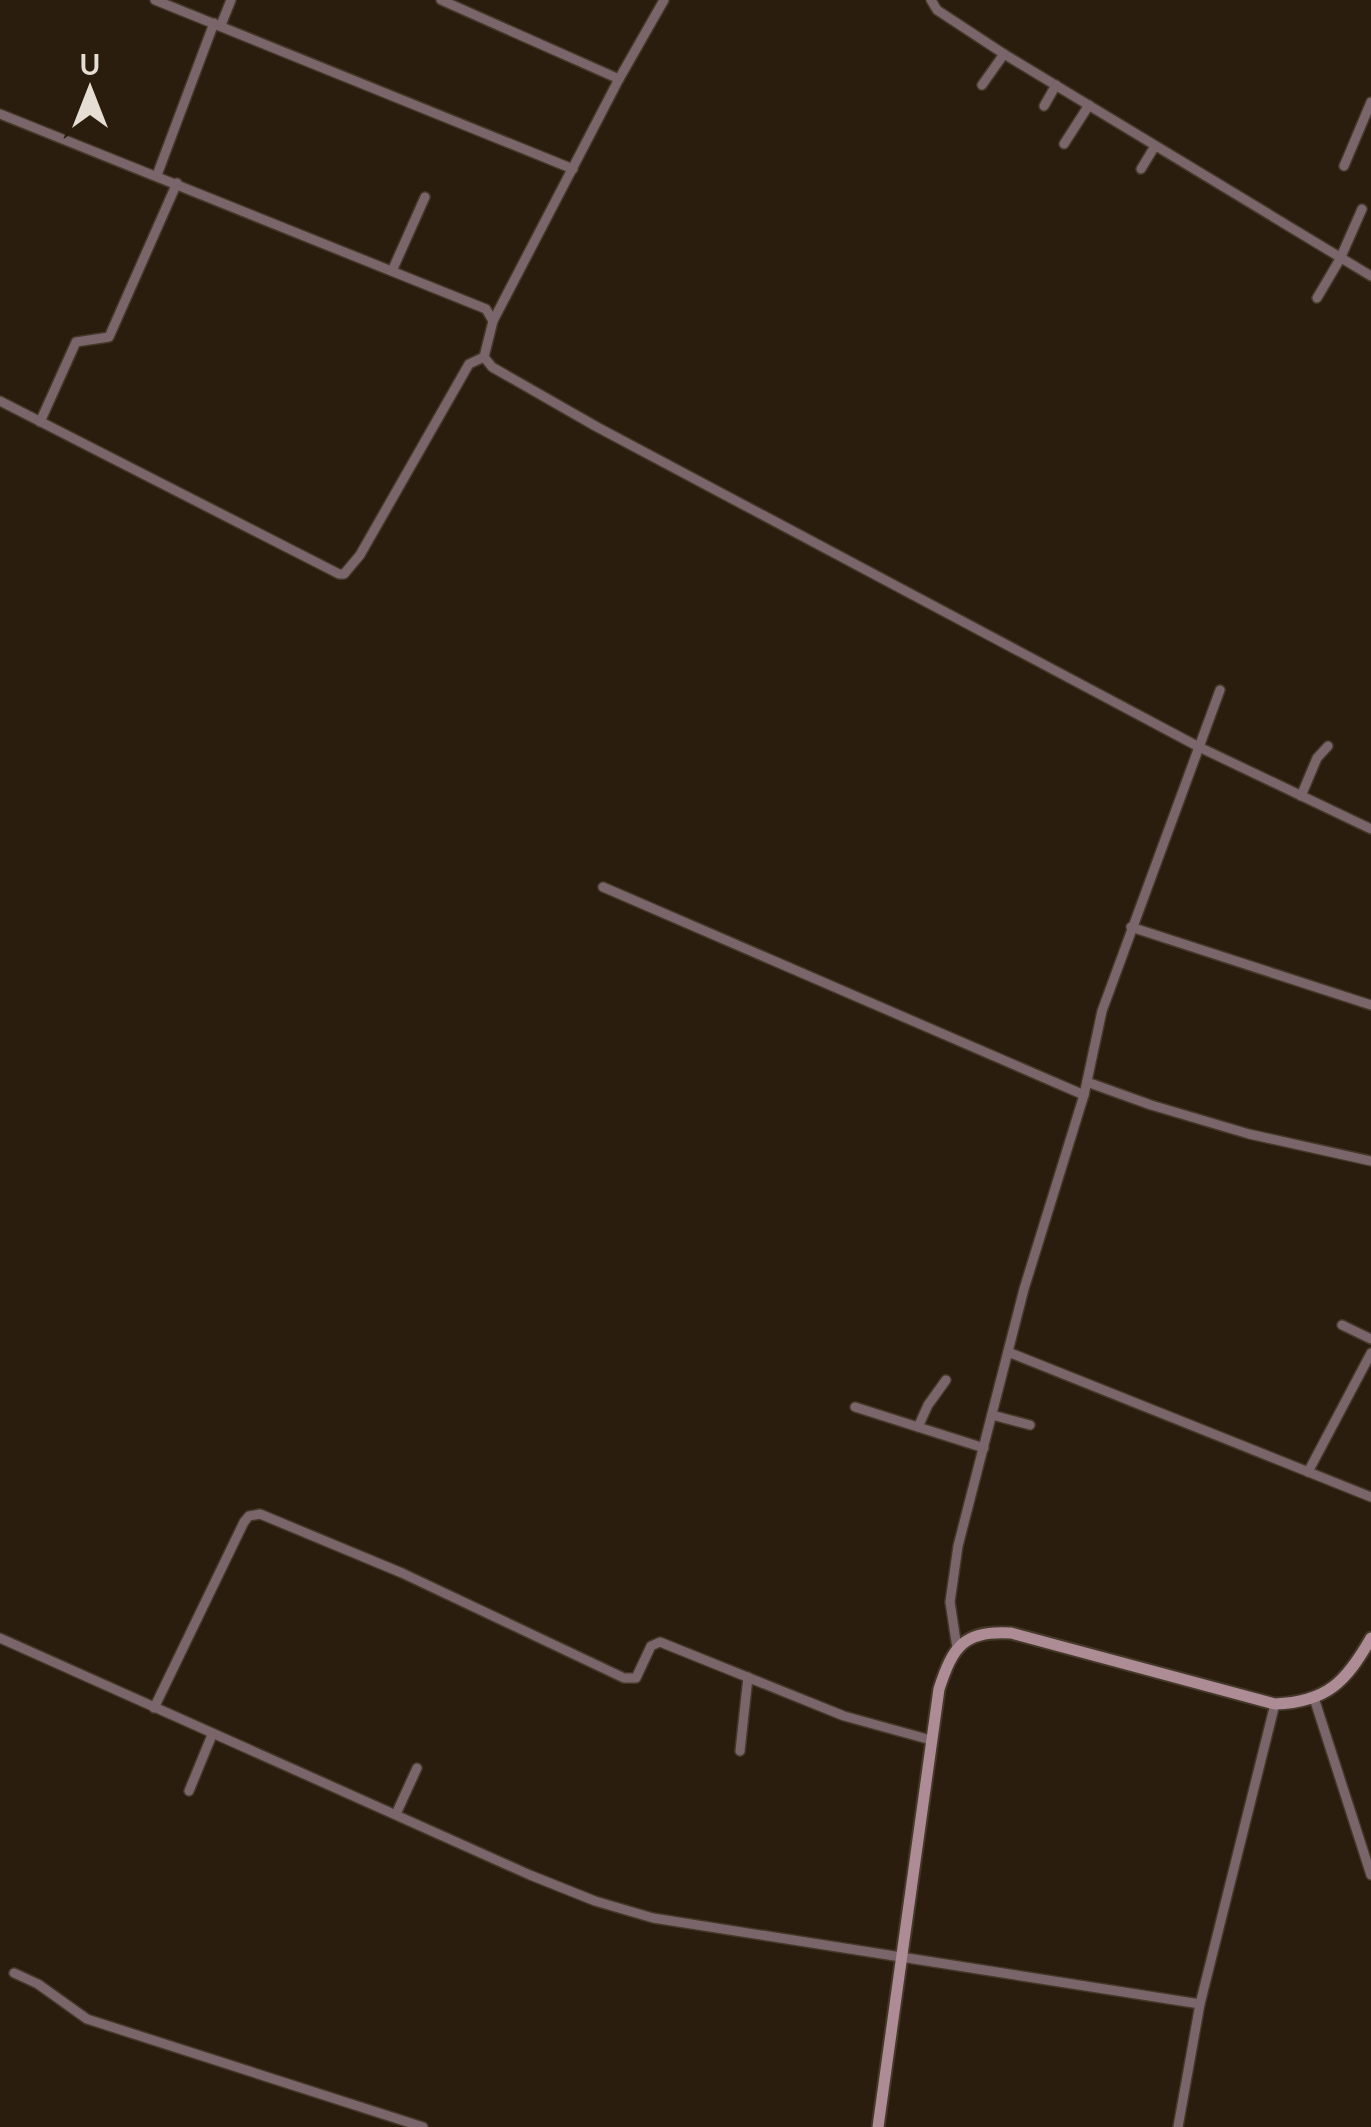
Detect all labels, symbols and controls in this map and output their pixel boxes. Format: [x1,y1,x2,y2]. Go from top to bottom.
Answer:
north arrow [40,40,140,140]
text: U [80,47,100,81]

